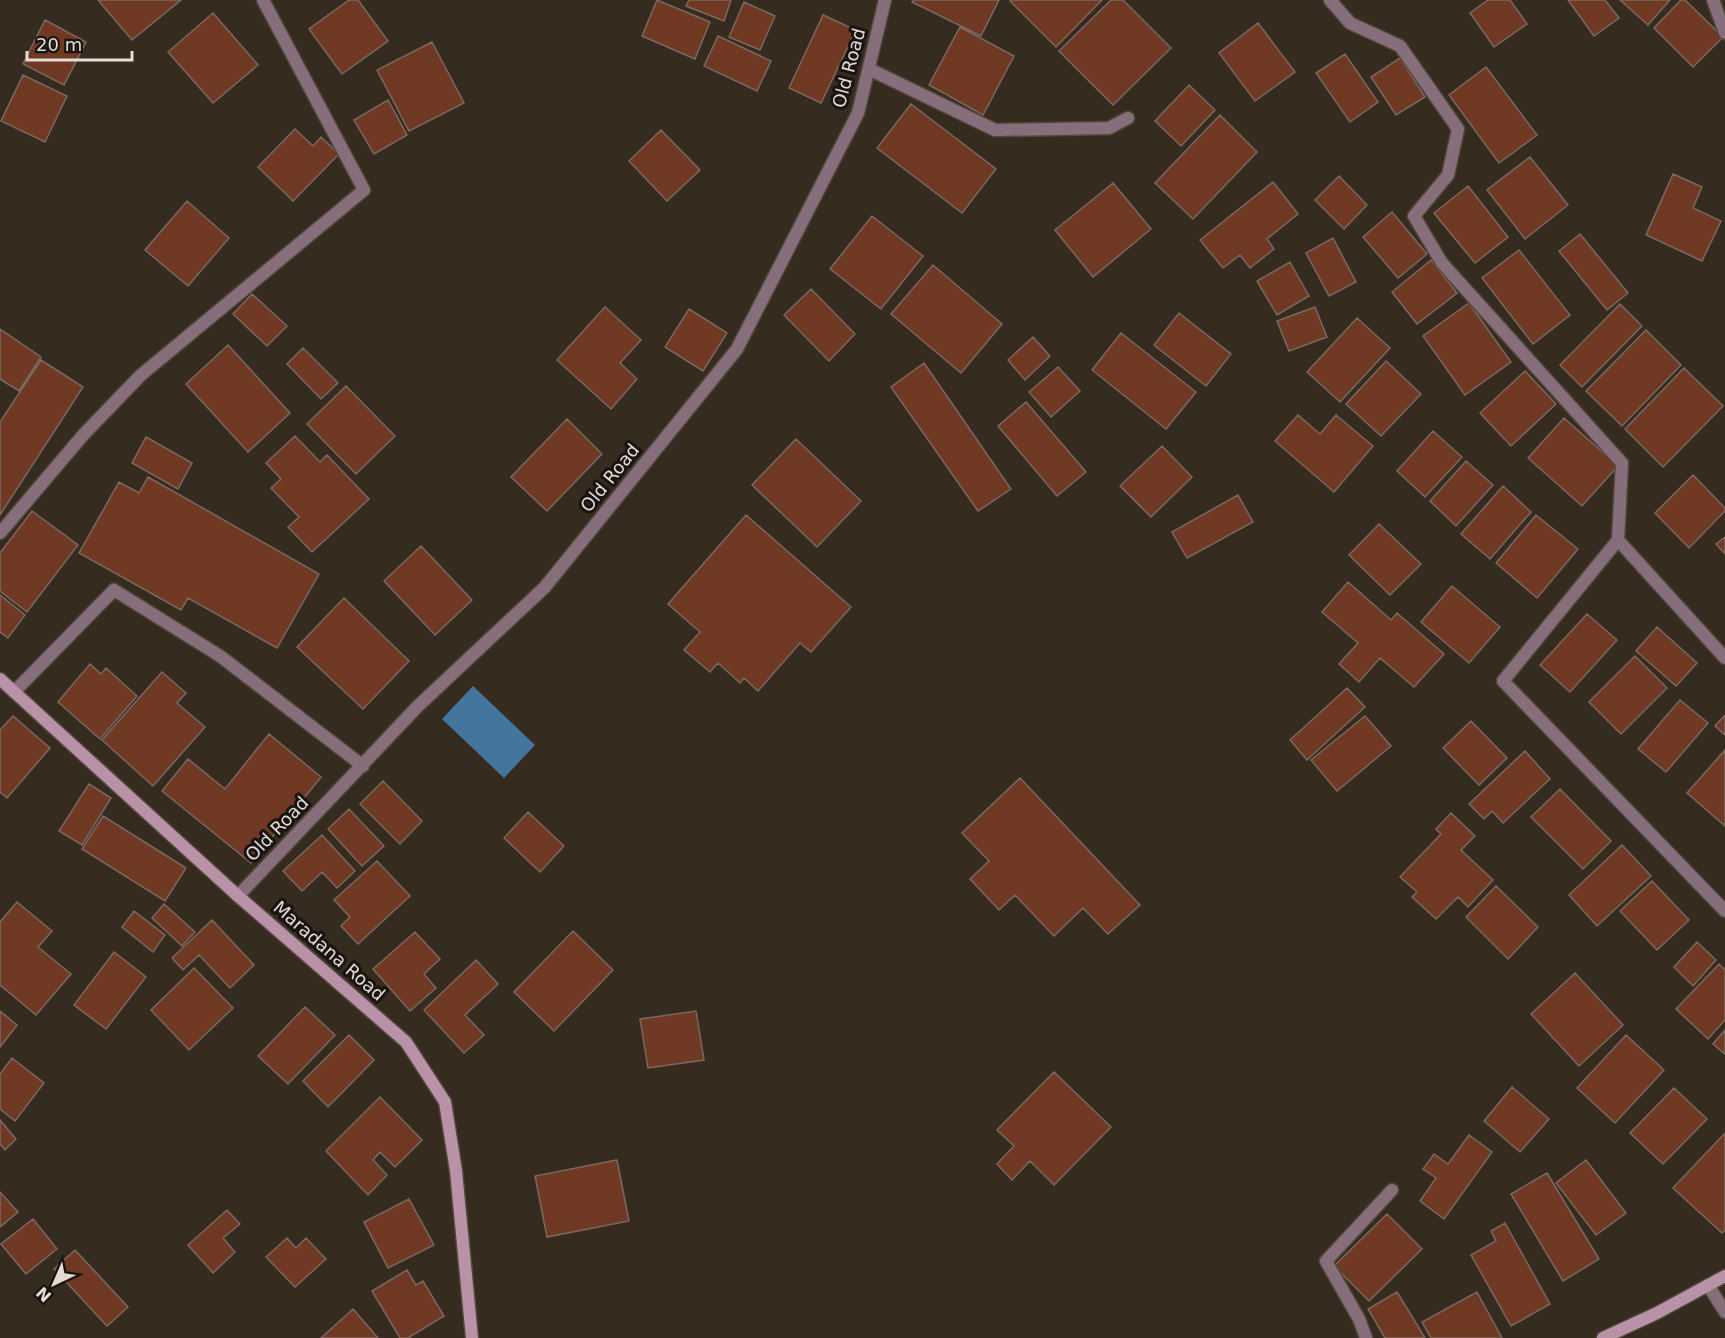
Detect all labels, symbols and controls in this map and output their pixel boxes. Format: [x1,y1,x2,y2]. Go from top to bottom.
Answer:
scale bar [27,24,132,62]
street label: Old Road [828,26,869,110]
text: 20 m [36,34,82,55]
street label: Old Road [576,439,643,516]
street label: Old Road [241,792,312,865]
street label: Maradana Road [269,897,389,1005]
north arrow [24,1254,84,1314]
text: N [33,1283,55,1306]

